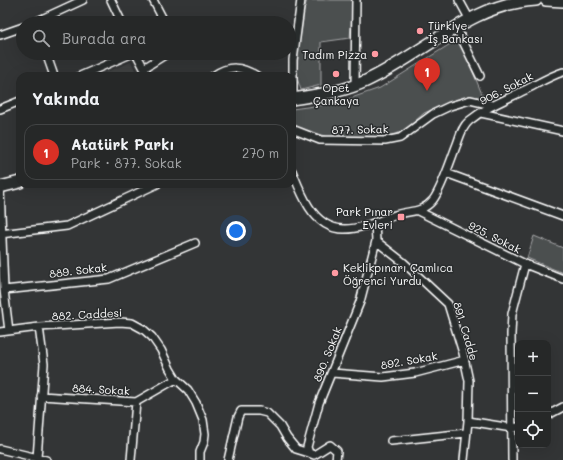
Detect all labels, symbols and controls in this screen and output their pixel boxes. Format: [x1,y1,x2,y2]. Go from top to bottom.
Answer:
search box [16,16,296,60]
place label: Türkiye İş Bankası [428,18,483,46]
marker: Türkiye İş Bankası [415,26,425,36]
icon: search [30,27,52,49]
text: Burada ara [62,28,146,48]
place label: Tadım Pizza [302,47,367,62]
marker: Tadım Pizza [370,49,380,59]
pin: 1 [414,58,440,91]
street label: 906. Sokak [477,68,535,108]
marker: Opet Çankaya [331,69,341,79]
place label: Opet Çankaya [313,80,359,108]
text: Yakında [32,87,100,109]
street label: 877. Sokak [331,121,389,137]
text: Atatürk Parkı [71,134,175,154]
text: 1 [43,144,49,161]
text: 270 m [242,144,279,161]
text: Park · 877. Sokak [71,154,182,171]
place label: Park Pınar Evleri [336,204,393,232]
marker: Park Pınar Evleri [396,212,406,222]
street label: 925. Sokak [466,217,524,257]
your location [226,221,246,241]
street label: 889. Sokak [48,259,108,281]
place label: Keklikpınarı Çamlıca Öğrenci Yurdu [343,260,453,288]
marker: Keklikpınarı Çamlıca Öğrenci Yurdu [330,268,340,278]
street label: 891. Cadde [450,300,482,362]
street label: 882. Caddesi [51,305,123,323]
street label: 890. Sokak [309,324,345,384]
map controls [515,340,551,448]
button: + [515,340,551,376]
street label: 892. Sokak [379,348,439,372]
button: − [515,376,551,412]
street label: 884. Sokak [72,380,130,398]
button: locate [515,412,551,448]

